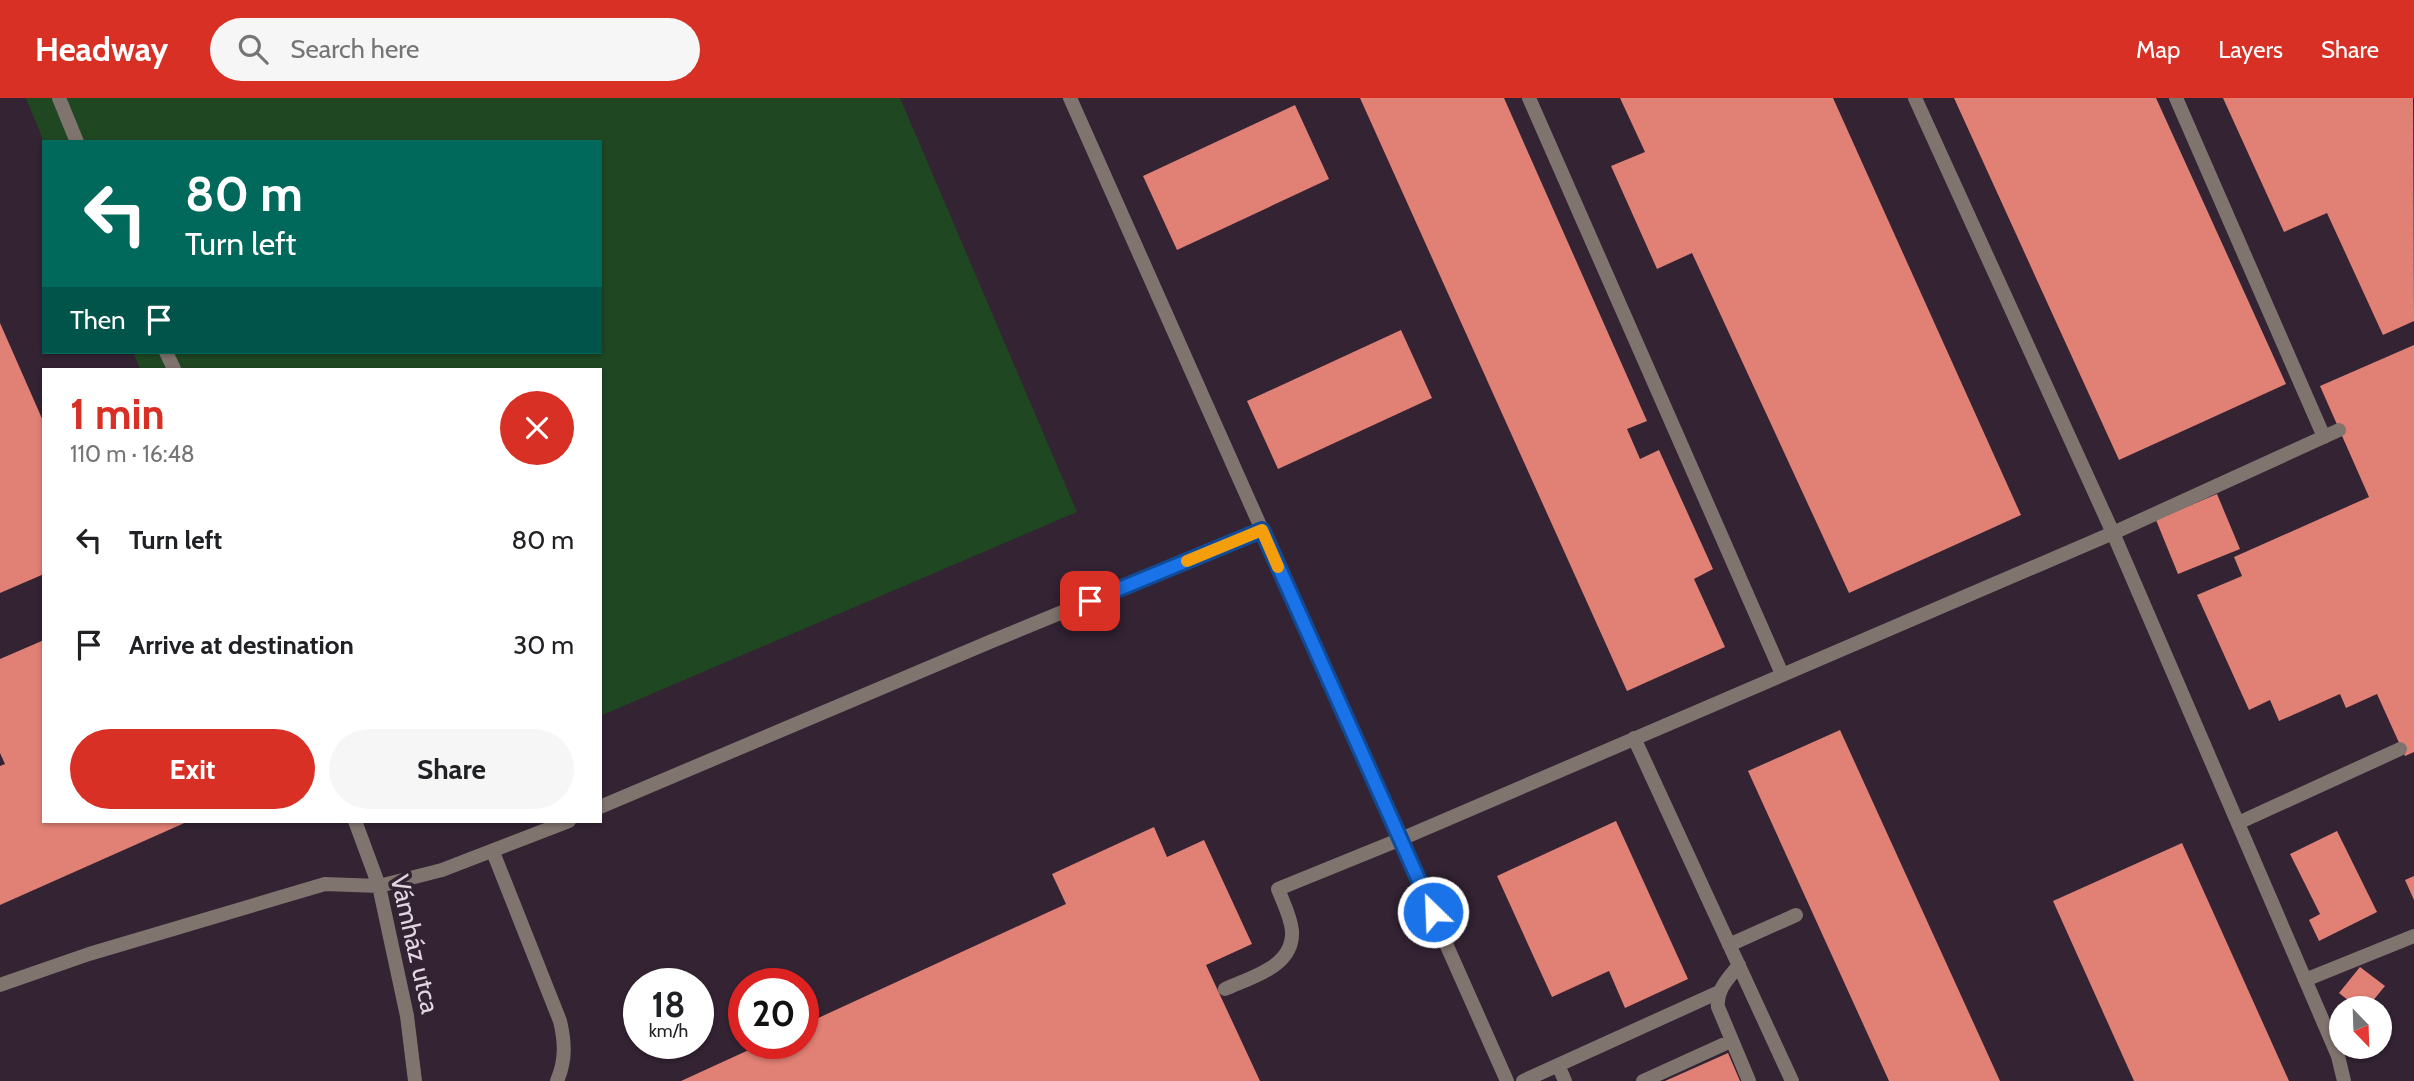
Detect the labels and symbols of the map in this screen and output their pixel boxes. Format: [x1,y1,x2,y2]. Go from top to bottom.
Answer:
pin [1060,571,1120,631]
street label: Vámház utca [384,872,447,1017]
position arrow [1396,875,1470,949]
speed limit sign: 20 [728,968,819,1059]
north arrow [2329,996,2392,1059]

